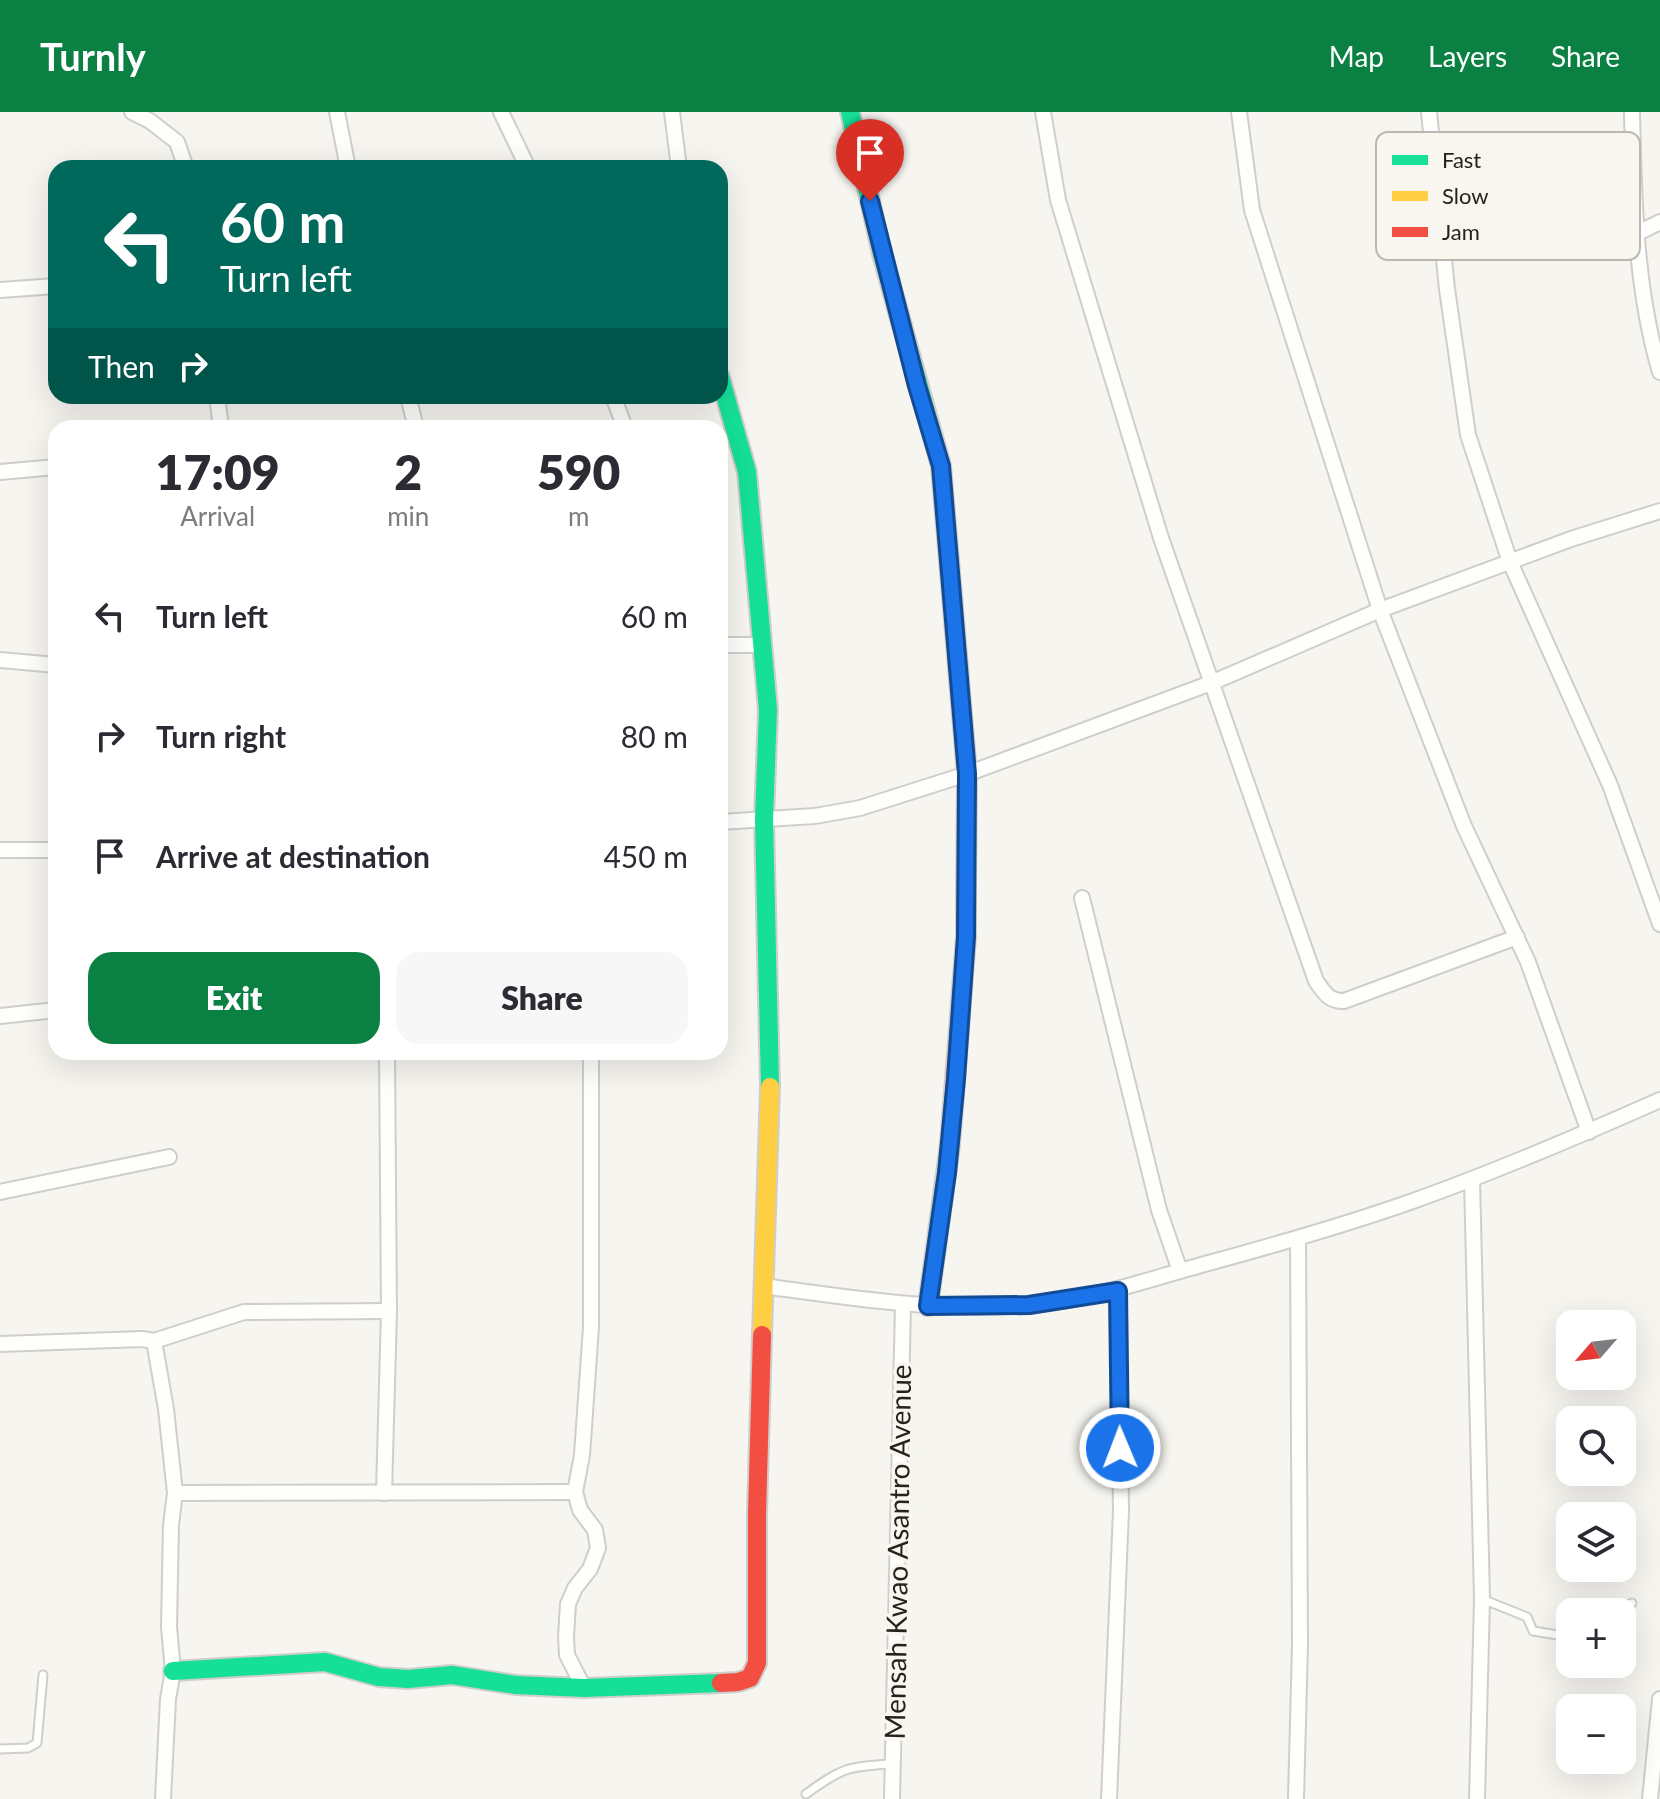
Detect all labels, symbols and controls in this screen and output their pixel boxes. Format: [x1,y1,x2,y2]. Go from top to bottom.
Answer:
text: Turnly [40,33,146,79]
text: Map [1329,39,1384,73]
text: Layers [1428,39,1507,73]
text: Share [1551,39,1620,73]
pin [836,119,904,201]
icon: arrive [848,131,892,175]
legend [1376,132,1640,260]
text: Fast [1442,146,1481,173]
text: Slow [1442,182,1489,209]
text: 60 m [220,188,345,255]
icon: left [88,192,192,296]
text: Jam [1442,218,1480,245]
text: Turn left [220,256,352,300]
icon: right [171,344,215,388]
text: Then [88,348,155,384]
text: 17:09 [156,443,280,500]
text: 2 [394,443,422,500]
text: 590 [537,443,620,500]
text: Arrival [180,500,255,532]
text: min [387,500,429,532]
text: m [568,500,589,532]
icon: left [88,594,132,638]
text: Turn left [156,598,268,634]
text: 60 m [621,598,688,634]
icon: right [88,714,132,758]
text: Turn right [156,718,286,754]
text: 80 m [621,718,688,754]
icon: arrive [88,834,132,878]
text: Arrive at destination [156,838,430,874]
text: 450 m [603,838,688,874]
button: Exit [88,952,380,1044]
button: Share [396,952,688,1044]
north arrow [1556,1310,1636,1390]
map controls [1556,1310,1636,1774]
street label: Mensah Kwao Asantro Avenue [877,1364,917,1740]
position arrow [1078,1406,1162,1490]
button: search [1556,1406,1636,1486]
button: layers [1556,1502,1636,1582]
button: + [1556,1598,1636,1678]
button: − [1556,1694,1636,1774]

